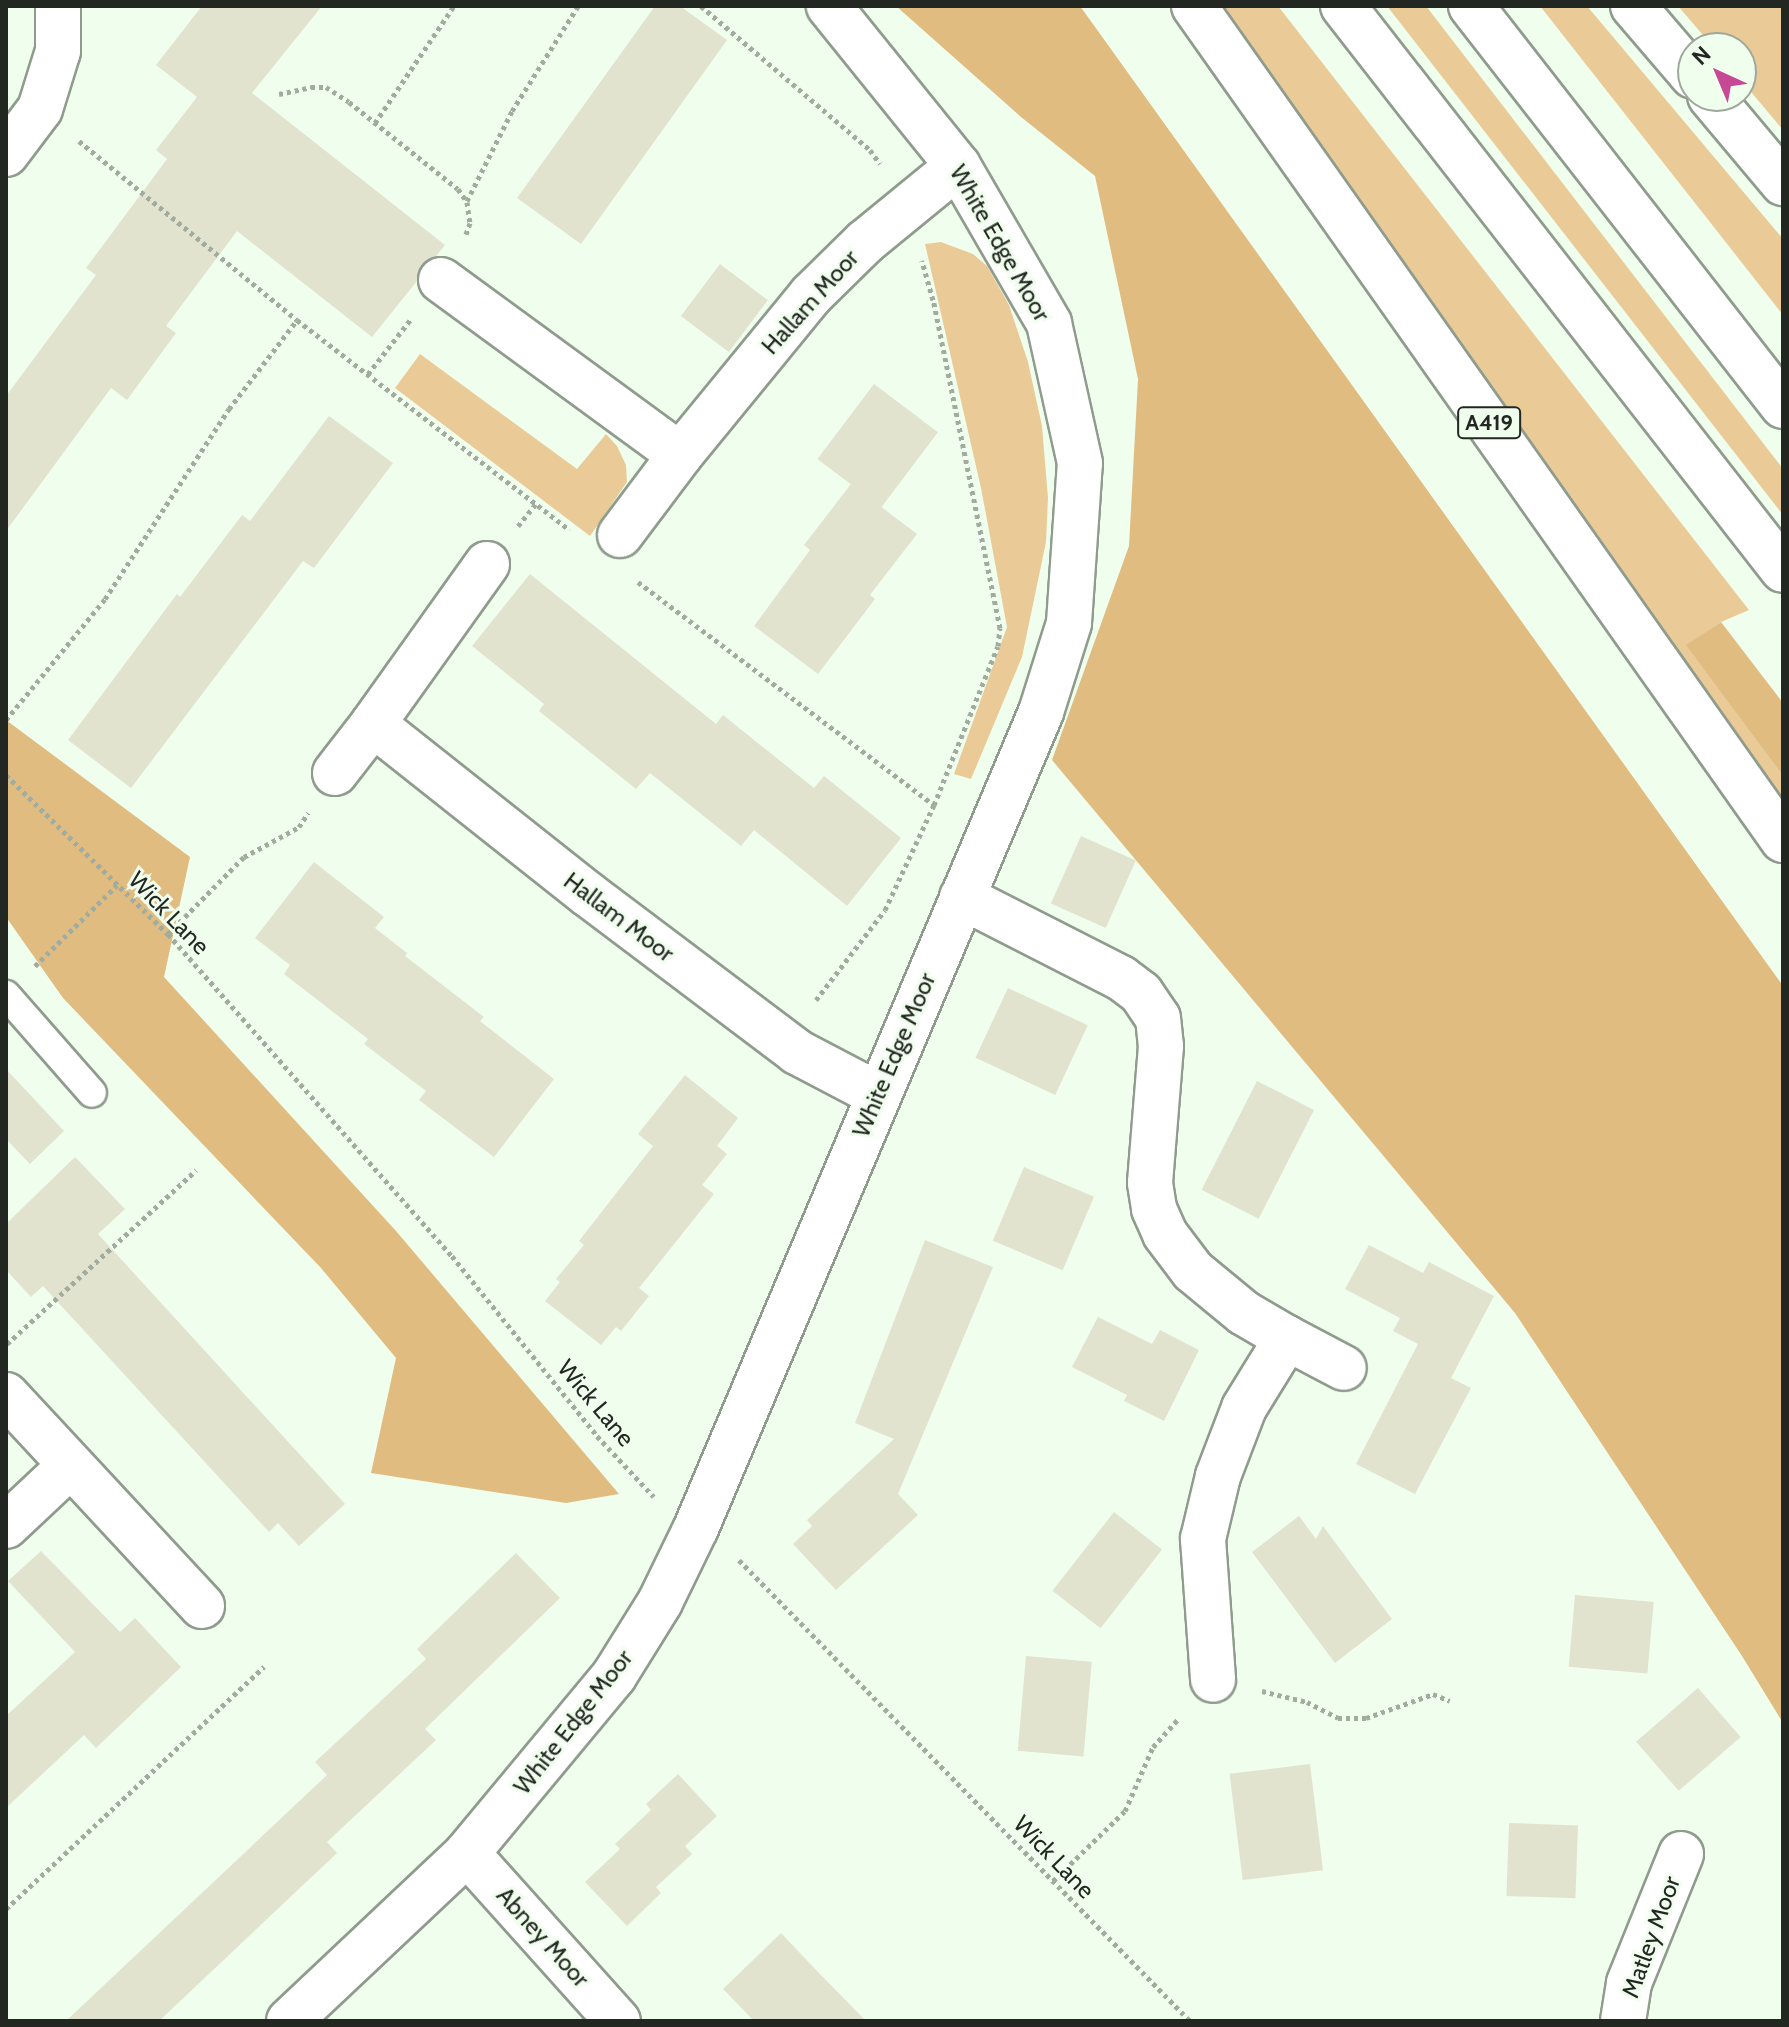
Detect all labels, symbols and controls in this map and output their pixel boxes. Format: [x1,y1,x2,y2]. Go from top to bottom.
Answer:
north arrow [1677,32,1757,112]
text: N [1686,41,1716,71]
street label: White Edge Moor [944,160,1056,326]
street label: Hallam Moor [756,244,864,360]
road number: A419 [1457,405,1521,441]
street label: Wick Lane [123,866,215,960]
street label: Hallam Moor [558,866,680,968]
street label: White Edge Moor [846,969,942,1141]
street label: Wick Lane [552,1354,640,1452]
street label: White Edge Moor [508,1644,638,1800]
street label: Wick Lane [1008,1810,1100,1904]
street label: Matley Moor [1616,1872,1686,2002]
street label: Abney Moor [491,1881,595,1993]

